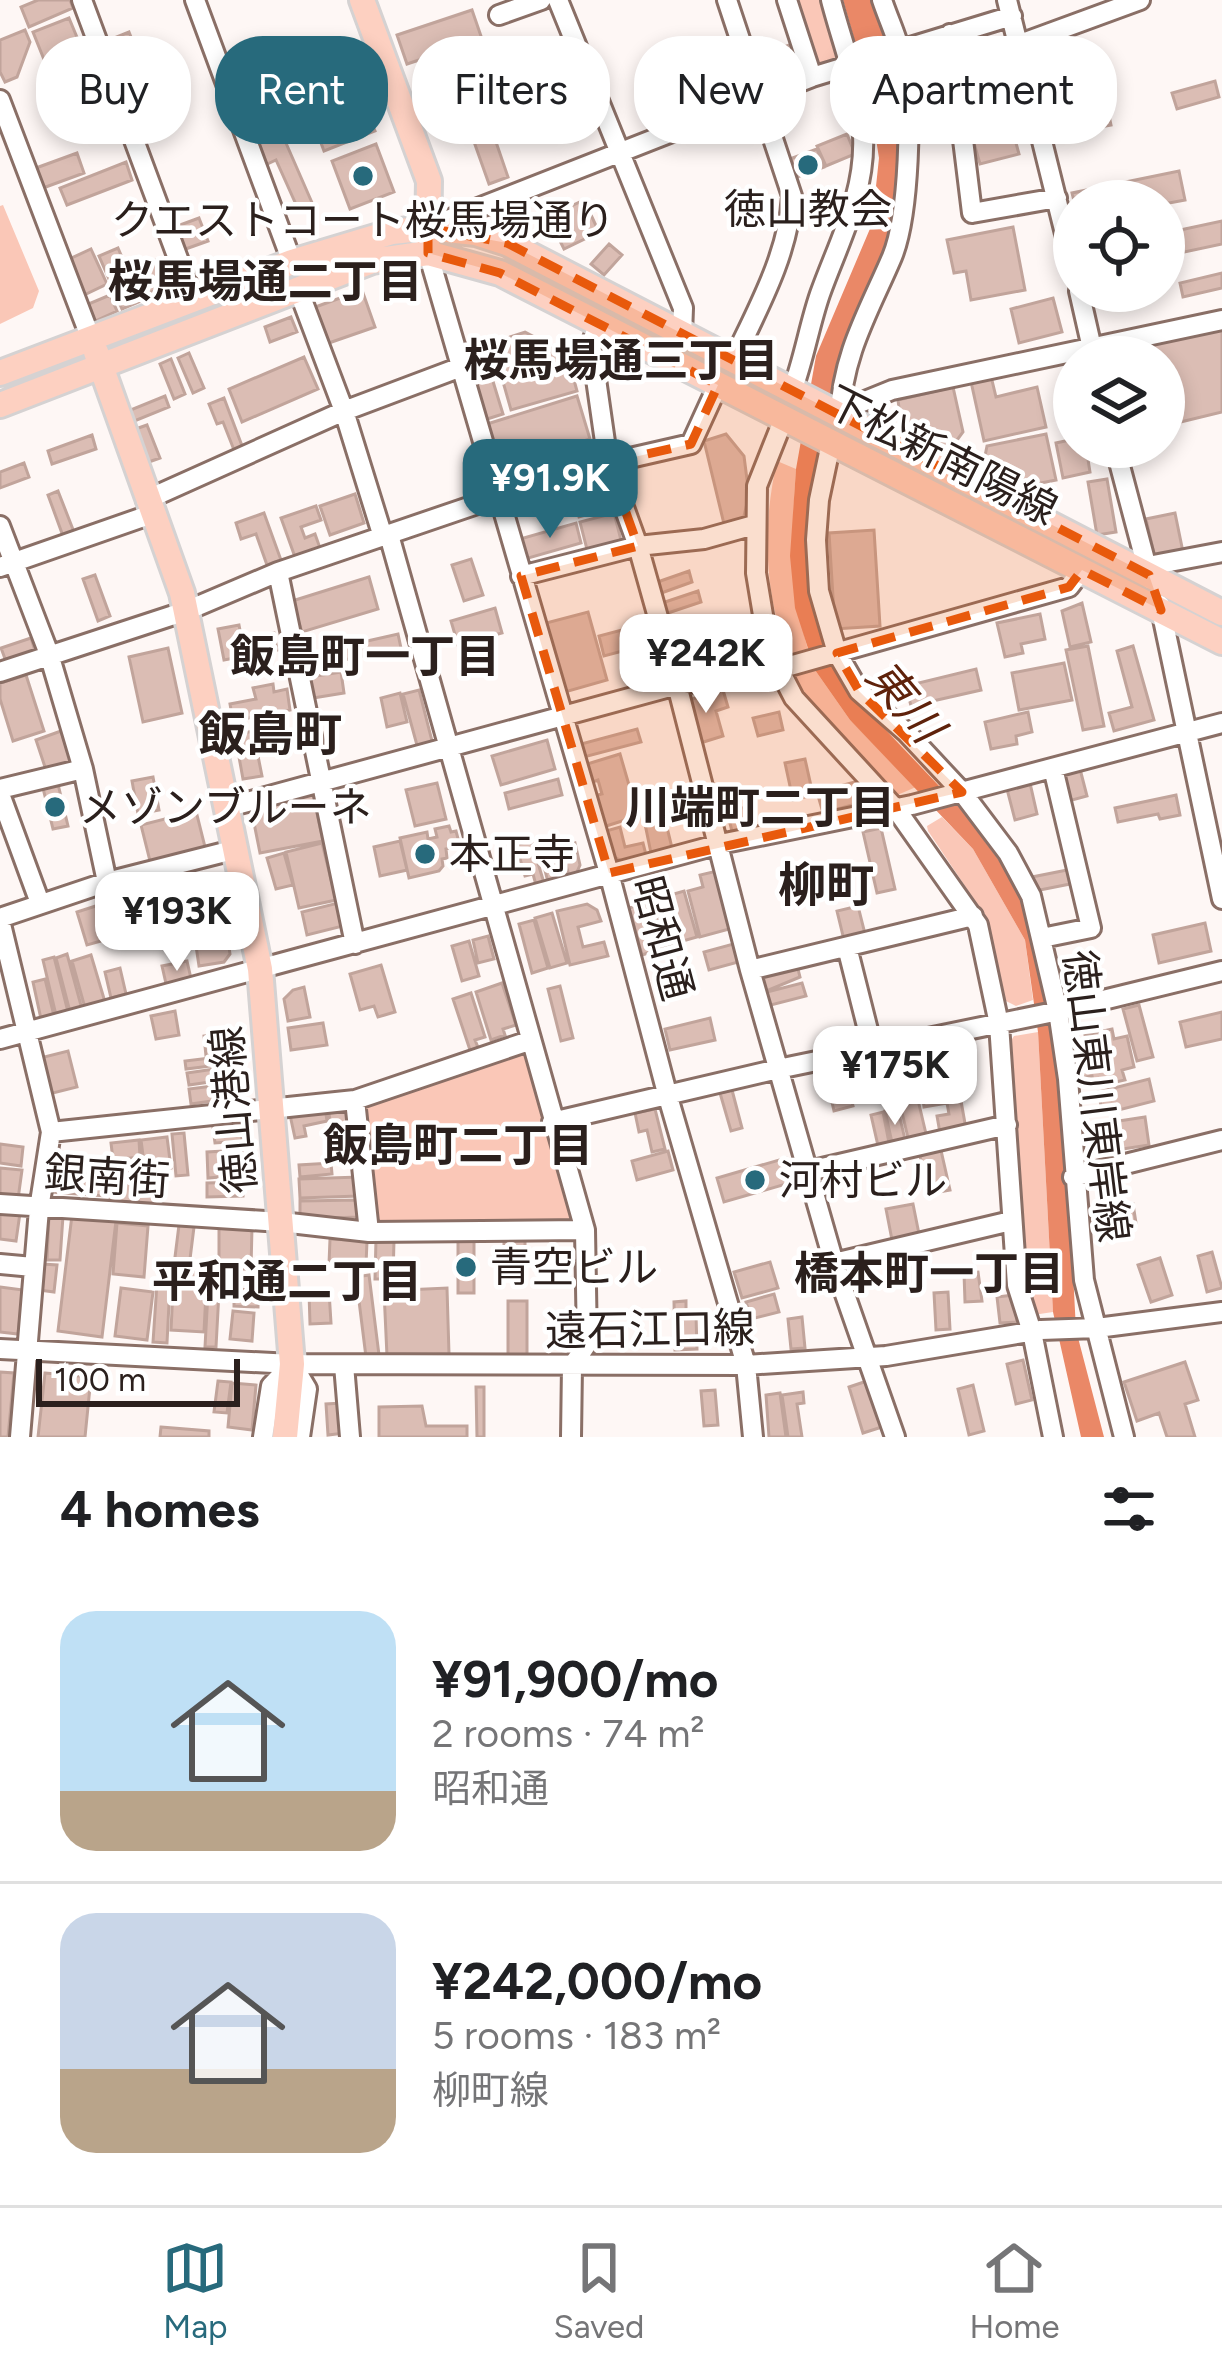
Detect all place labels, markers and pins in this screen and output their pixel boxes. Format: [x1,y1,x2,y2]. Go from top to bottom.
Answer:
marker: 徳山教会 [795,152,821,178]
marker: クエストコート桜馬場通り [350,163,376,189]
place label: 徳山教会 [724,184,892,235]
place label: クエストコート桜馬場通り [111,195,615,246]
pin: ¥91.9K [452,439,648,541]
pin: ¥242K [622,614,790,716]
place label: メゾンブルーネ [79,782,372,833]
marker: メゾンブルーネ [42,794,68,820]
place label: 本正寺 [449,829,575,880]
marker: 本正寺 [412,841,438,867]
pin: ¥193K [93,872,261,974]
pin: ¥175K [811,1026,979,1128]
place label: 河村ビル [779,1155,947,1206]
marker: 河村ビル [742,1167,768,1193]
place label: 青空ビル [490,1242,658,1293]
marker: 青空ビル [453,1254,479,1280]

